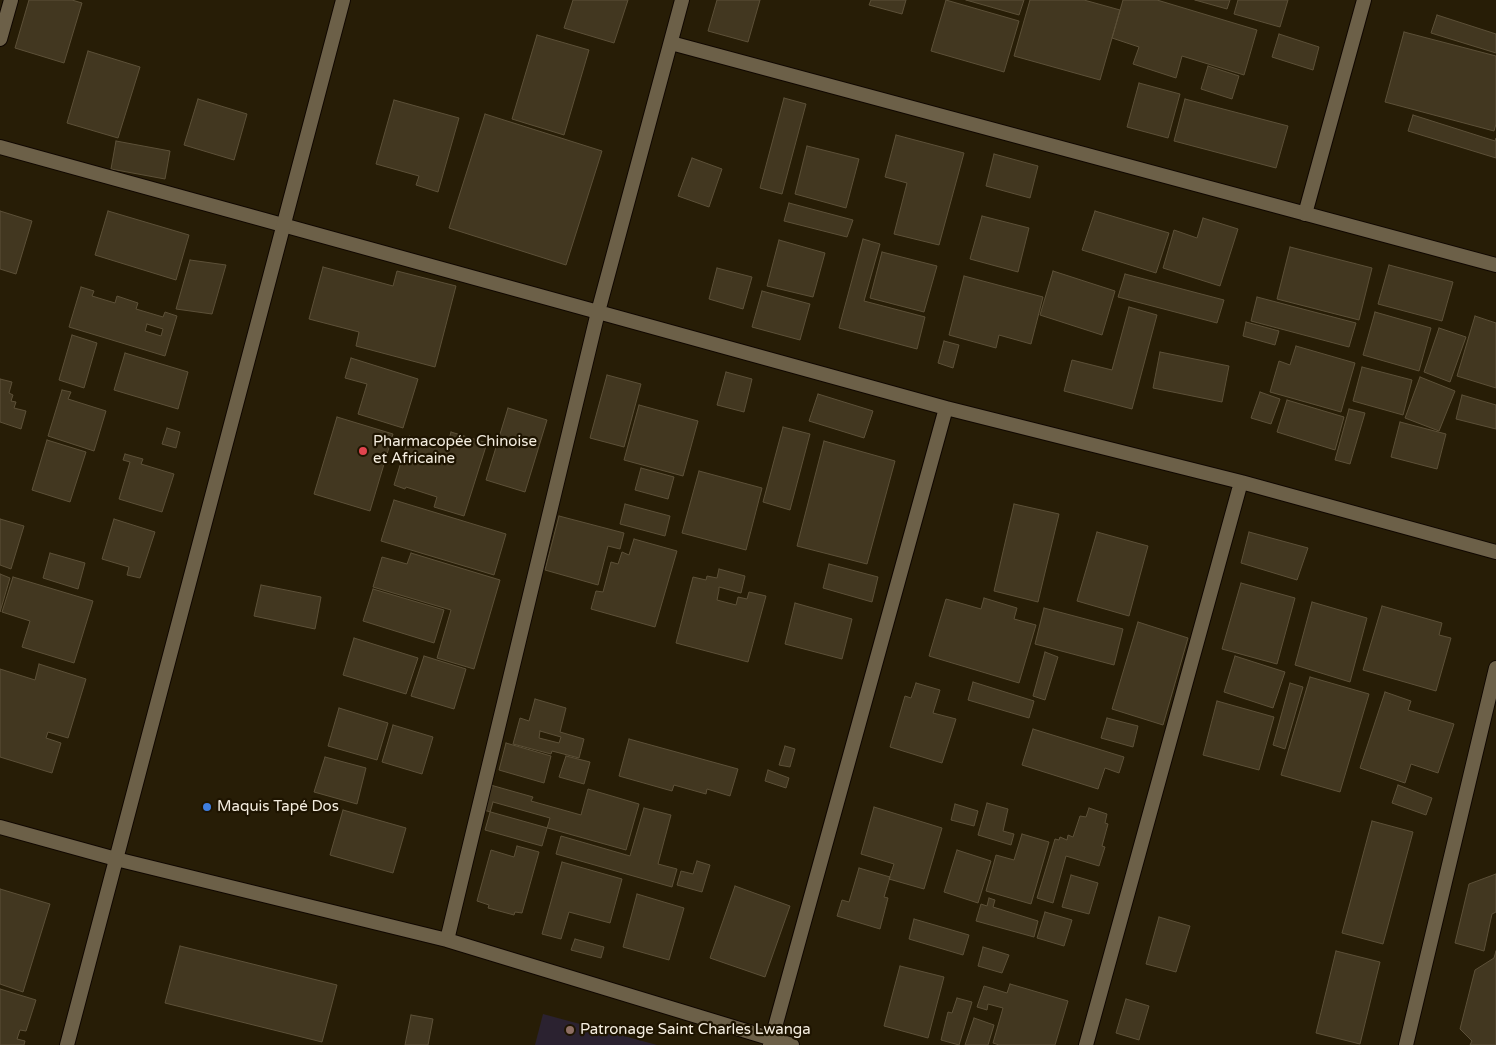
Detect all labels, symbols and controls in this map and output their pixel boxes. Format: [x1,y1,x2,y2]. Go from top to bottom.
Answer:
place label: Pharmacopée Chinoise et Africaine [373,433,537,468]
marker: Pharmacopée Chinoise et Africaine [357,445,369,457]
place label: Maquis Tapé Dos [217,798,339,816]
marker: Maquis Tapé Dos [201,801,213,813]
place label: Patronage Saint Charles Lwanga [580,1021,811,1039]
marker: Patronage Saint Charles Lwanga [564,1024,576,1036]

